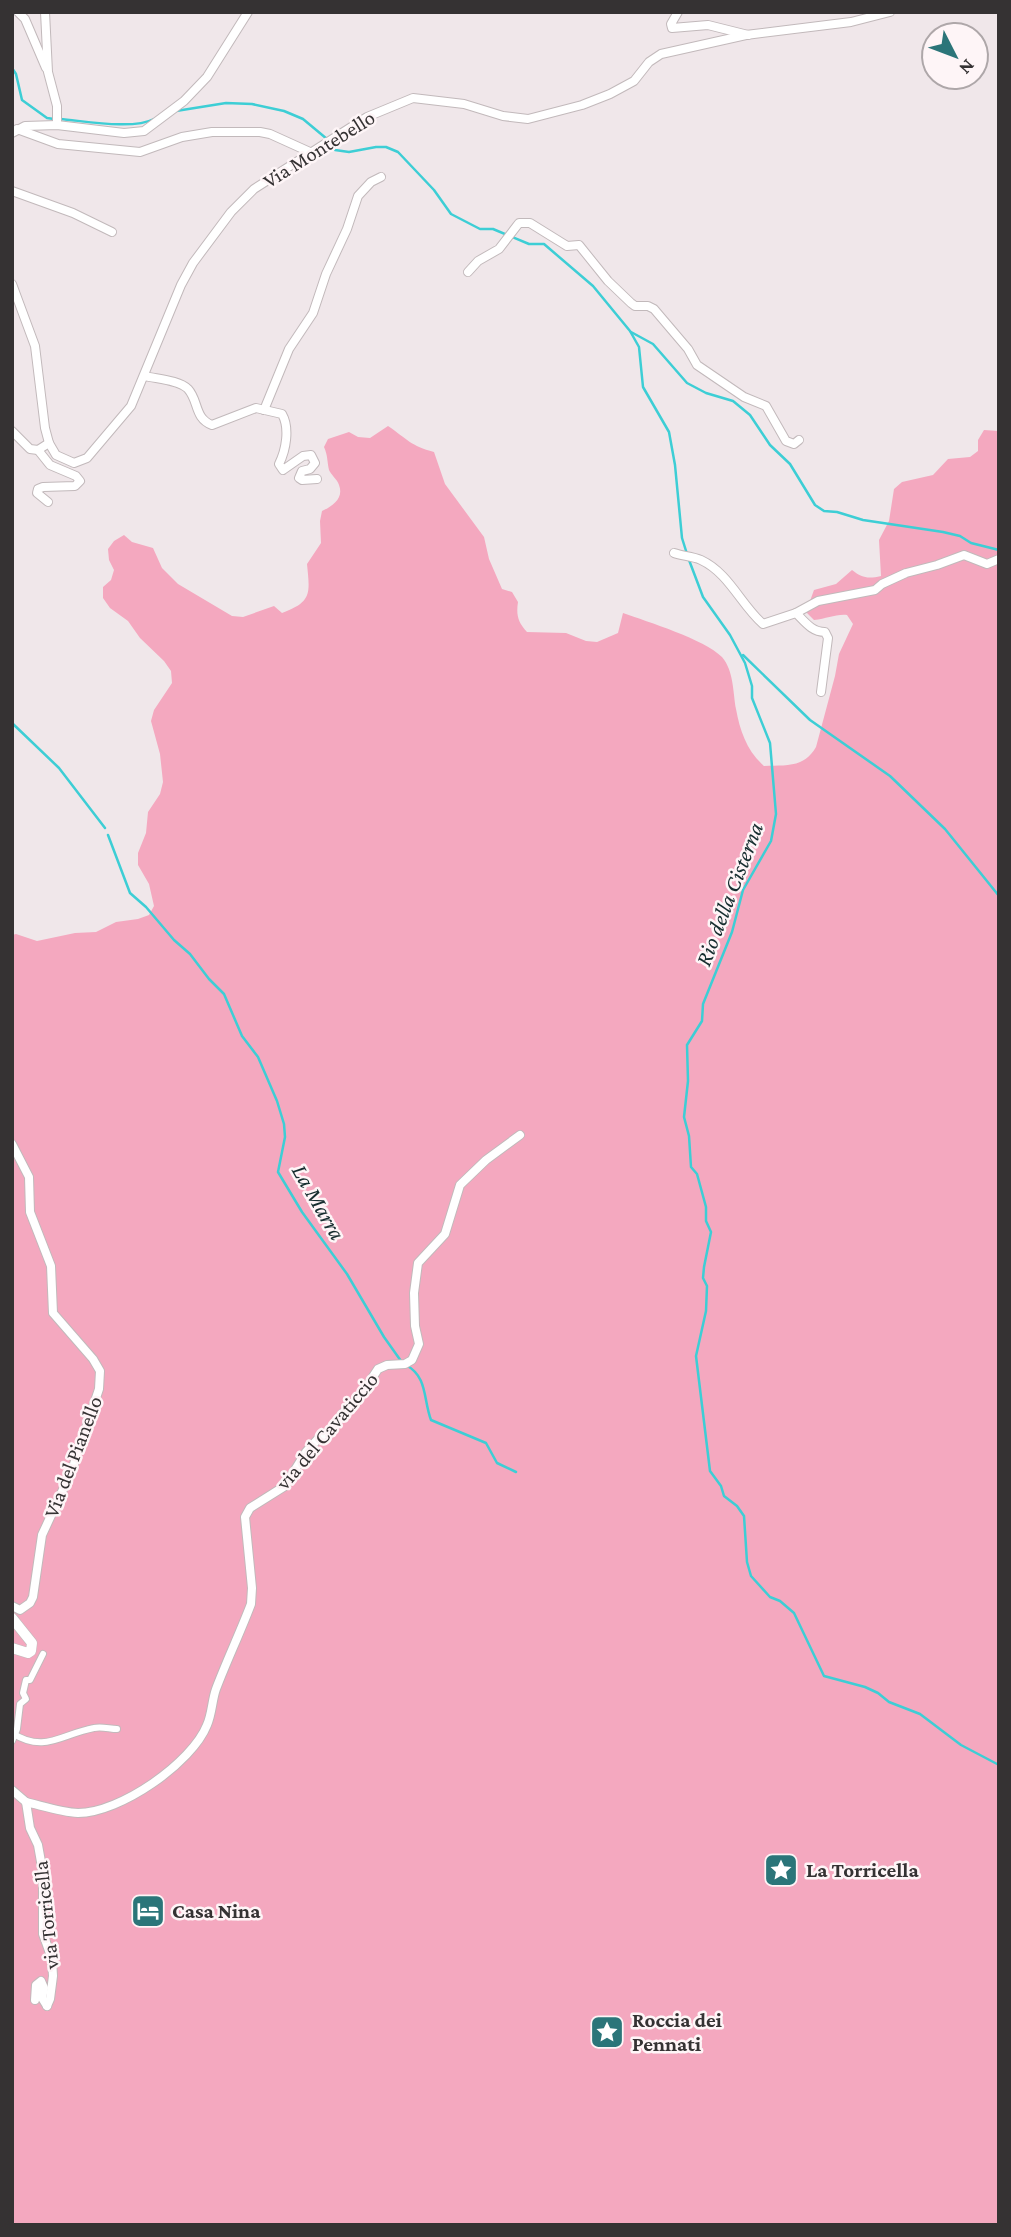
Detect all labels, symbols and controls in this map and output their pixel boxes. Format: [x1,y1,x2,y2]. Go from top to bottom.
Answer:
north arrow [920,21,990,91]
text: N [955,55,979,79]
street label: Via Montebello [259,105,379,193]
water label: Rio della Cisterna [690,818,768,969]
water label: La Marra [287,1160,351,1245]
street label: via del Cavaticcio [270,1368,383,1495]
street label: Via del Pianello [39,1393,107,1521]
place icon: La Torricella [762,1851,800,1889]
place label: La Torricella [806,1858,919,1882]
street label: via Torricella [28,1859,64,1971]
hotel icon: Casa Nina [129,1892,167,1930]
place label: Casa Nina [172,1899,261,1923]
place label: Roccia dei Pennati [632,2008,722,2056]
place icon: Roccia dei Pennati [588,2013,626,2051]

